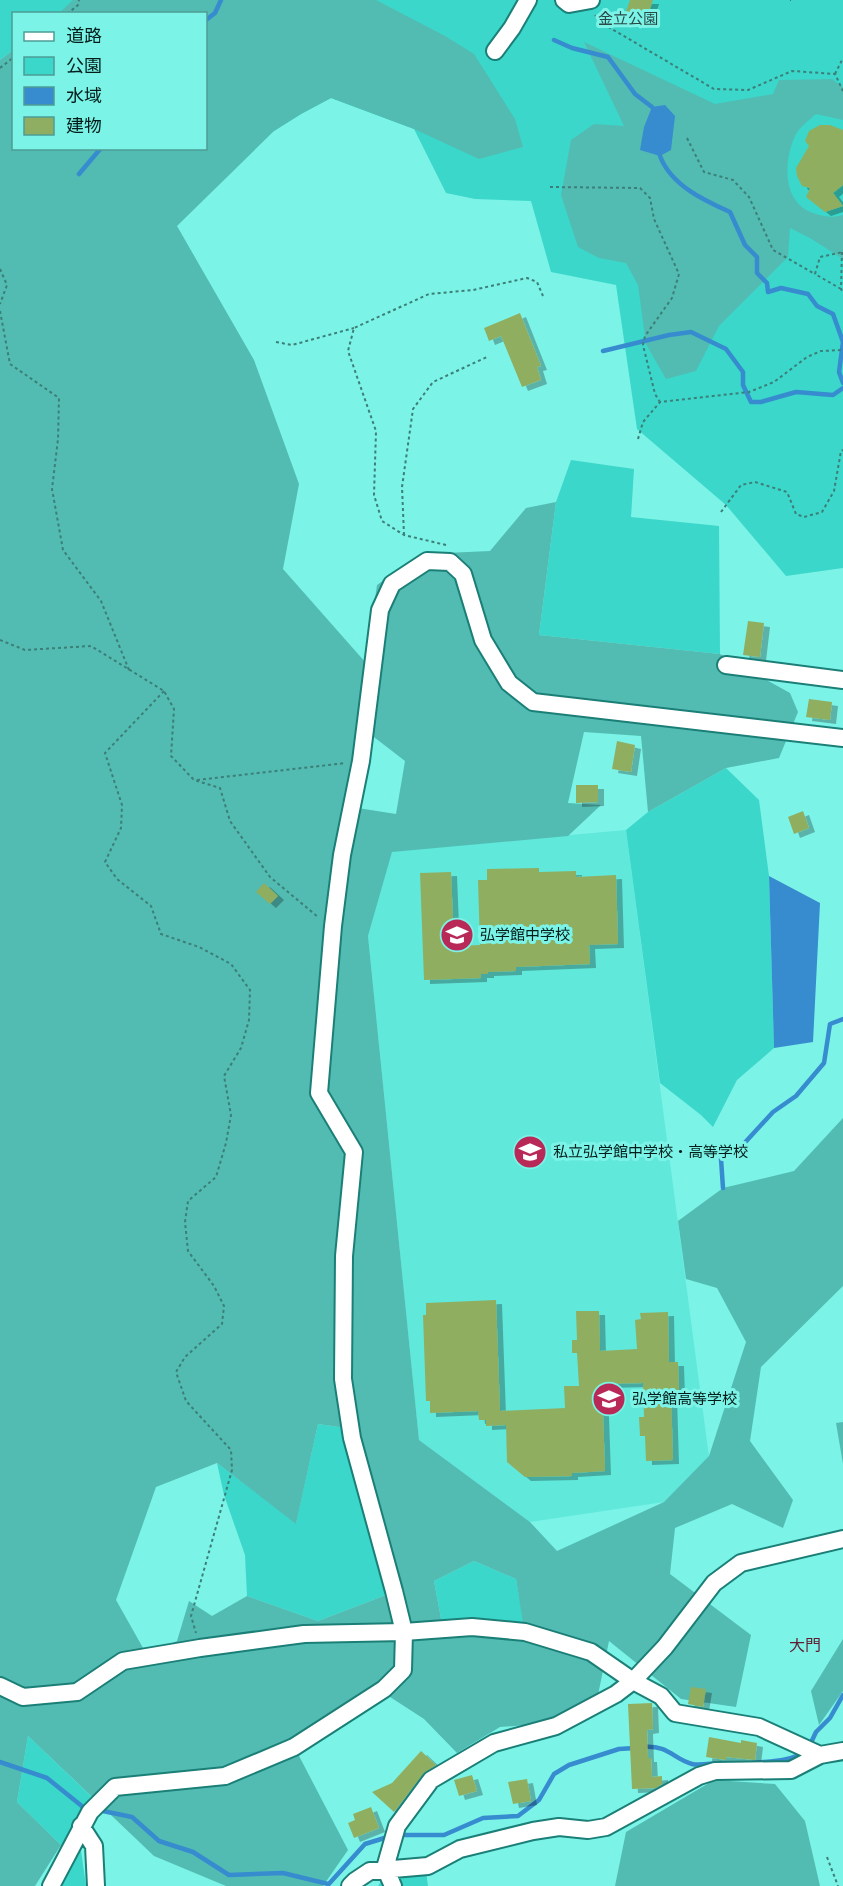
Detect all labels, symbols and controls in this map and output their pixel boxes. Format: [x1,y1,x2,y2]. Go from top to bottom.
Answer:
park label: 金立公園 [598,10,658,28]
legend [12,12,207,150]
text: 道路 [66,25,102,46]
text: 公園 [66,55,102,76]
text: 水域 [66,85,102,106]
text: 建物 [66,115,102,136]
school or university icon: 弘学館中学校 [439,917,475,953]
place label: 弘学館中学校 [480,926,570,944]
school or university icon: 私立弘学館中学校・高等学校 [512,1134,548,1170]
place label: 私立弘学館中学校・高等学校 [553,1143,748,1161]
school or university icon: 弘学館高等学校 [591,1381,627,1417]
place label: 弘学館高等学校 [632,1390,737,1408]
district label: 大門 [789,1636,821,1655]

